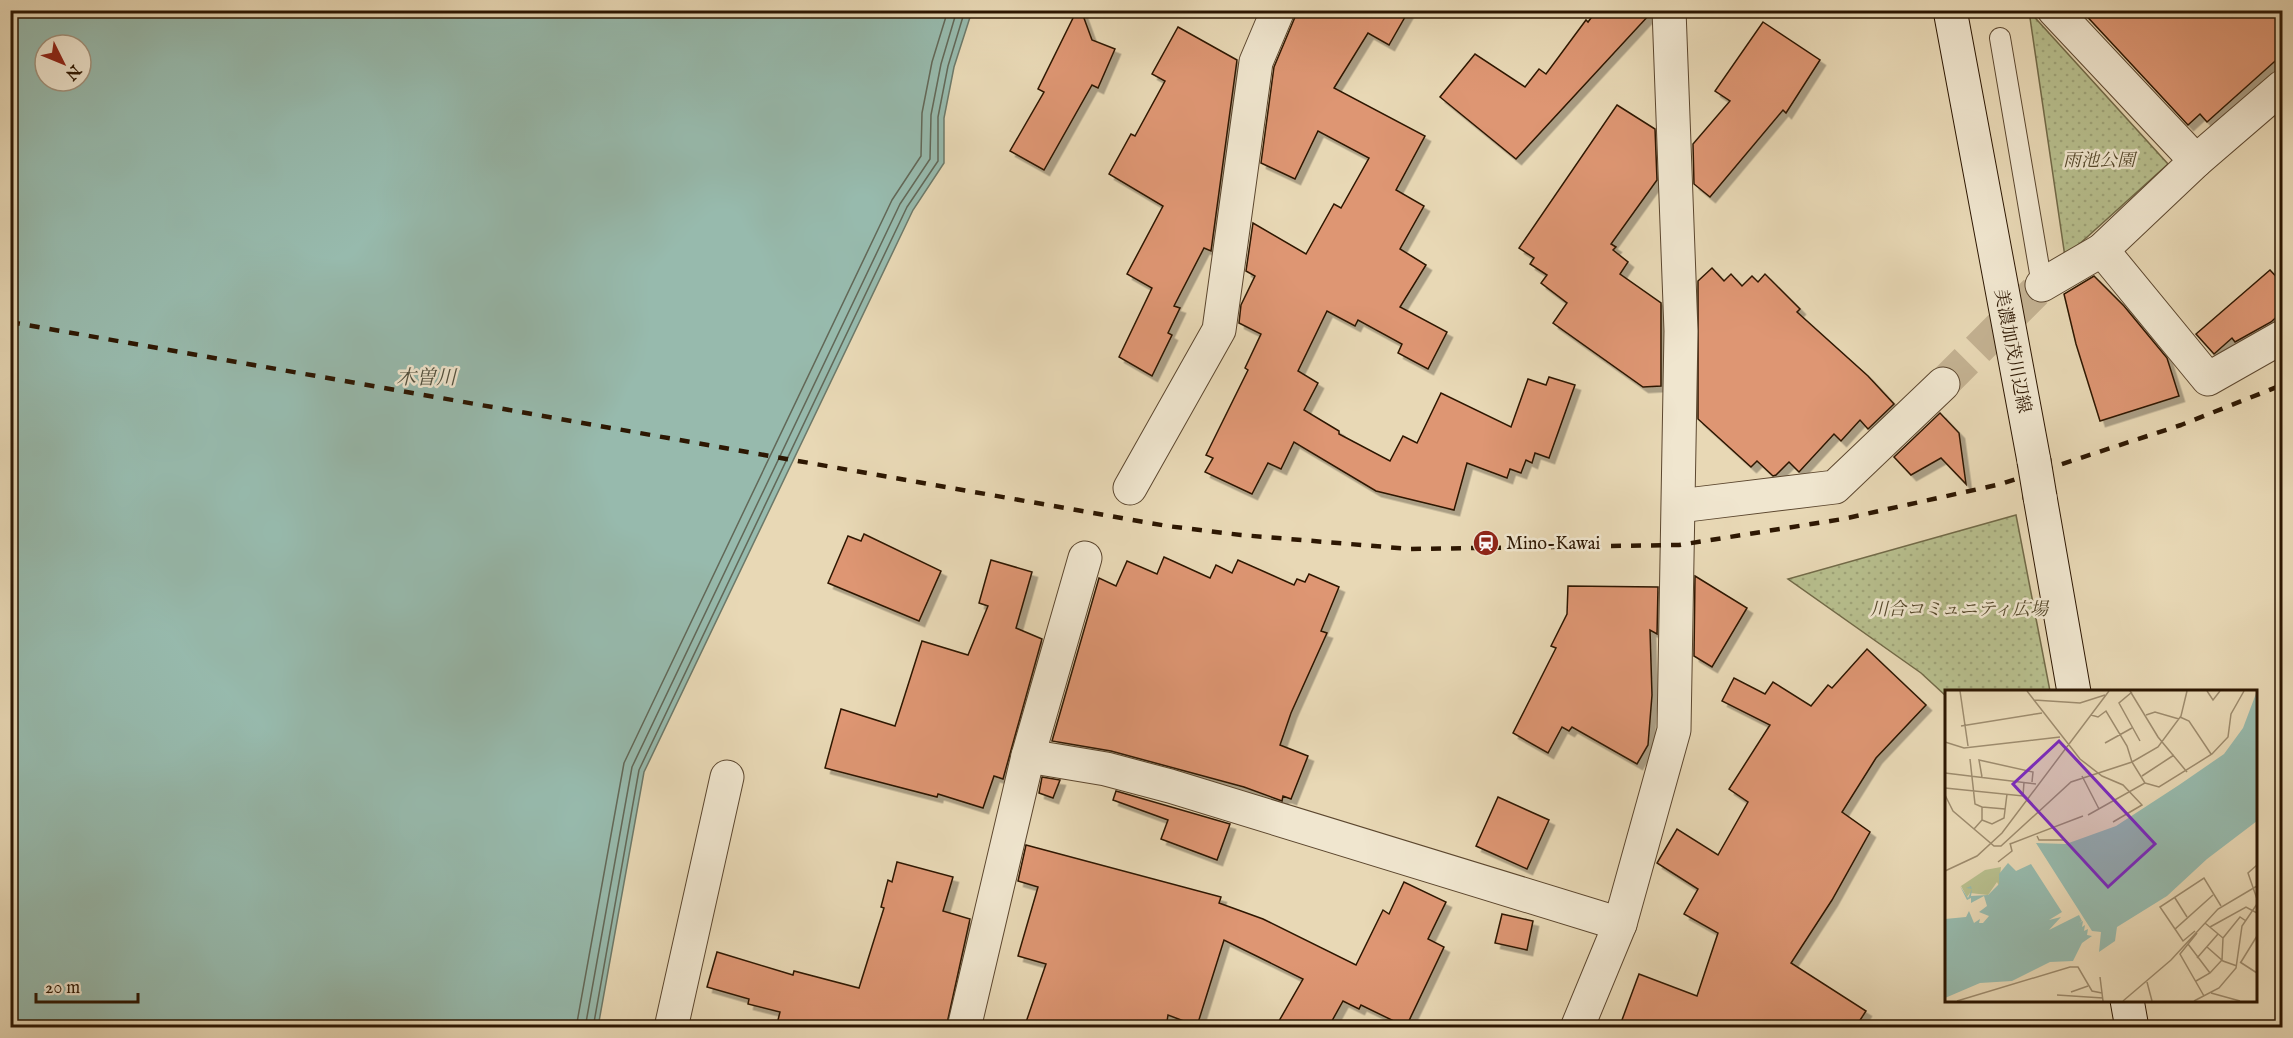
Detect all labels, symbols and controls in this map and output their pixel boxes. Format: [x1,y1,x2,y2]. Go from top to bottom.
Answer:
north arrow [33,33,93,93]
text: N [60,59,85,84]
park label: 雨池公園 [2063,150,2138,173]
street label: 美濃加茂川辺線 [1988,287,2035,415]
water label: 木曽川 [396,366,458,391]
station icon: Mino-Kawai [1471,528,1501,558]
place label: Mino-Kawai [1506,533,1601,556]
park label: 川合コミュニティ広場 [1870,599,2050,622]
inset map [1945,690,2257,1002]
scale bar [36,966,138,1004]
text: 20 m [45,977,80,1000]

